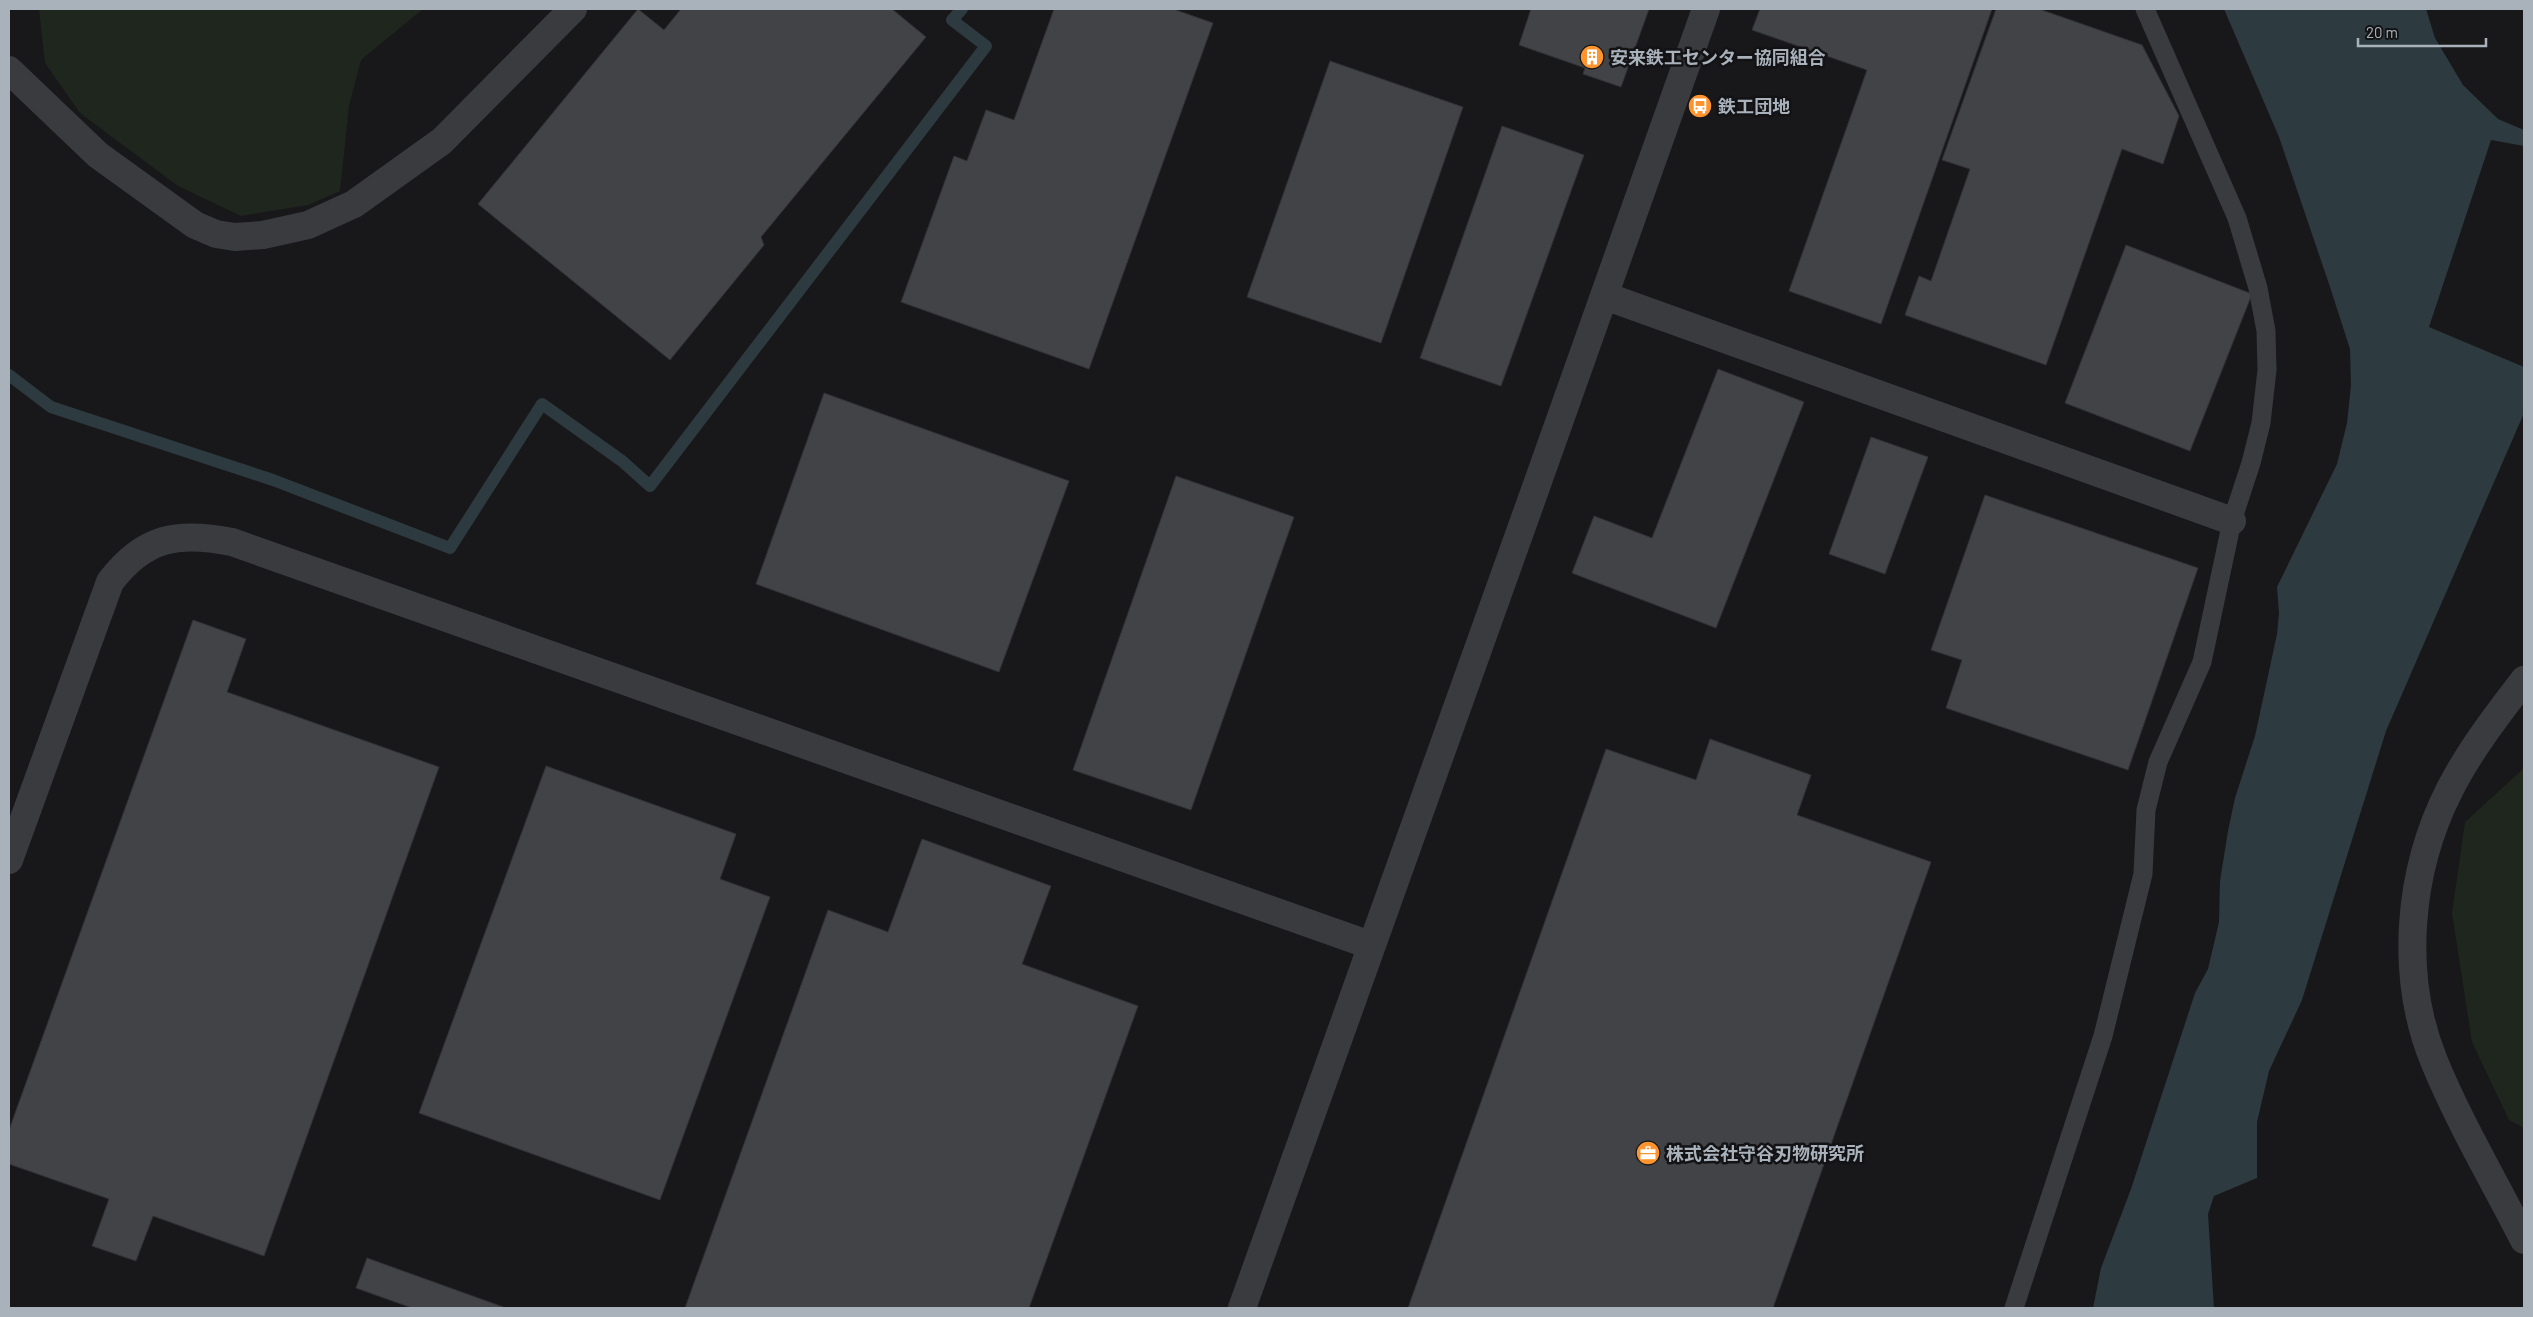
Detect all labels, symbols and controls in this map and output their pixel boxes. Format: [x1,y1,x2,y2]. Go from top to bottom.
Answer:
scale bar [2358,15,2486,47]
text: 20 m [2366,23,2398,41]
building icon: 安来鉄工センター協同組合 [1579,44,1605,70]
place label: 安来鉄工センター協同組合 [1610,46,1826,68]
bus stop icon: 鉄工団地 [1687,93,1713,119]
place label: 鉄工団地 [1717,95,1790,117]
office icon: 株式会社守谷刃物研究所 [1635,1140,1661,1166]
place label: 株式会社守谷刃物研究所 [1666,1142,1864,1164]

